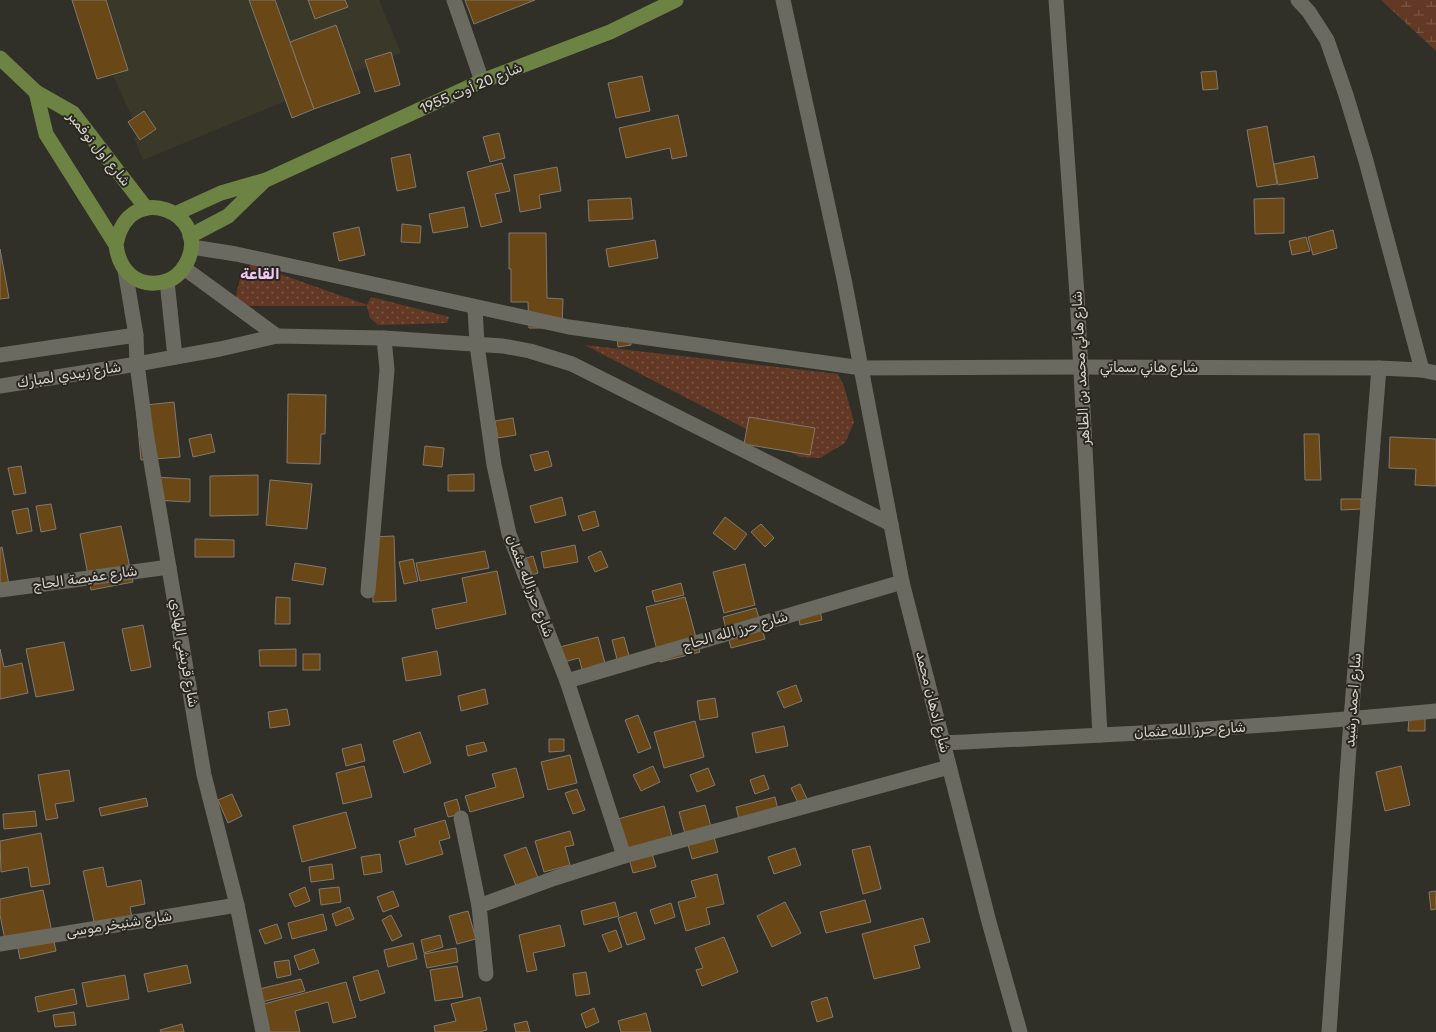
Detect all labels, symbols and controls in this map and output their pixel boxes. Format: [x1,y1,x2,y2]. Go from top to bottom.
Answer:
street label: شارع 20 أوت 1955 [417,59,526,119]
street label: شارع اول نوفمبر [61,107,134,191]
district label: القاعة [240,265,280,283]
street label: شارع هاني محمد بن الطاهر [1068,290,1096,446]
street label: شارع زبيدي لمبارك [16,358,123,394]
street label: شارع هاني سماتي [1100,359,1198,378]
street label: شارع حرزالله عثمان [501,532,557,640]
street label: شارع عفيصة الحاج [31,562,139,596]
street label: شارع قريشي الهادي [164,597,202,709]
street label: شارع حرز الله الحاج [680,608,791,656]
street label: شارع ادهان محمد [910,649,954,755]
street label: شارع احمد رشيد [1341,652,1367,748]
street label: شارع حرز الله عثمان [1134,719,1246,743]
street label: شارع شنيخر موسى [65,907,174,943]

